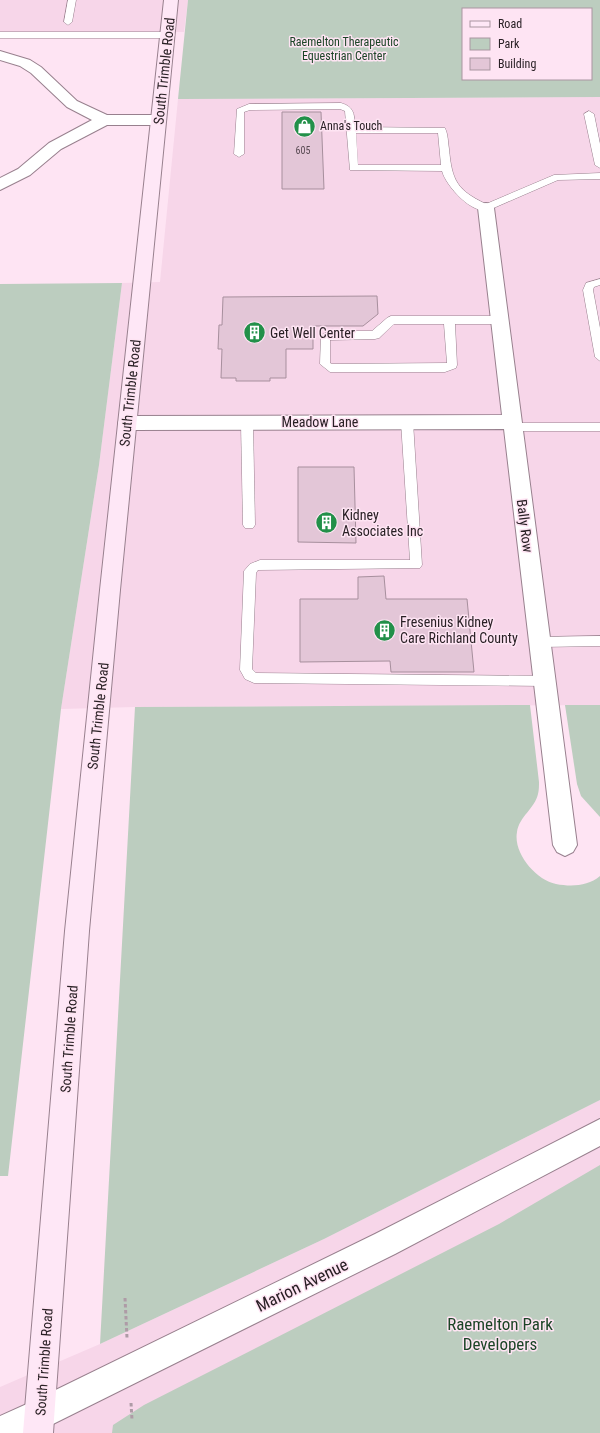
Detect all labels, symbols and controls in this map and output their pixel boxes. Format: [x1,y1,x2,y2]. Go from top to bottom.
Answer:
legend [462,8,592,80]
street label: South Trimble Road [150,17,178,125]
text: Road [498,17,522,31]
park label: Raemelton Therapeutic Equestrian Center [290,35,399,63]
text: Park [498,37,520,51]
text: Building [498,57,536,71]
shop icon: Anna's Touch [292,113,318,139]
place label: Anna's Touch [320,119,383,133]
house number: 605 [296,145,310,156]
building icon: Get Well Center [241,320,267,346]
place label: Get Well Center [270,325,355,341]
street label: South Trimble Road [116,339,144,447]
street label: Meadow Lane [282,414,359,430]
street label: Bally Row [514,499,536,553]
place label: Kidney Associates Inc [342,507,423,539]
building icon: Kidney Associates Inc [313,510,339,536]
place label: Fresenius Kidney Care Richland County [400,614,518,646]
building icon: Fresenius Kidney Care Richland County [372,617,398,643]
street label: South Trimble Road [84,662,112,770]
street label: South Trimble Road [57,985,81,1093]
street label: Marion Avenue [253,1254,351,1316]
street label: South Trimble Road [32,1308,56,1416]
park label: Raemelton Park Developers [447,1314,553,1354]

